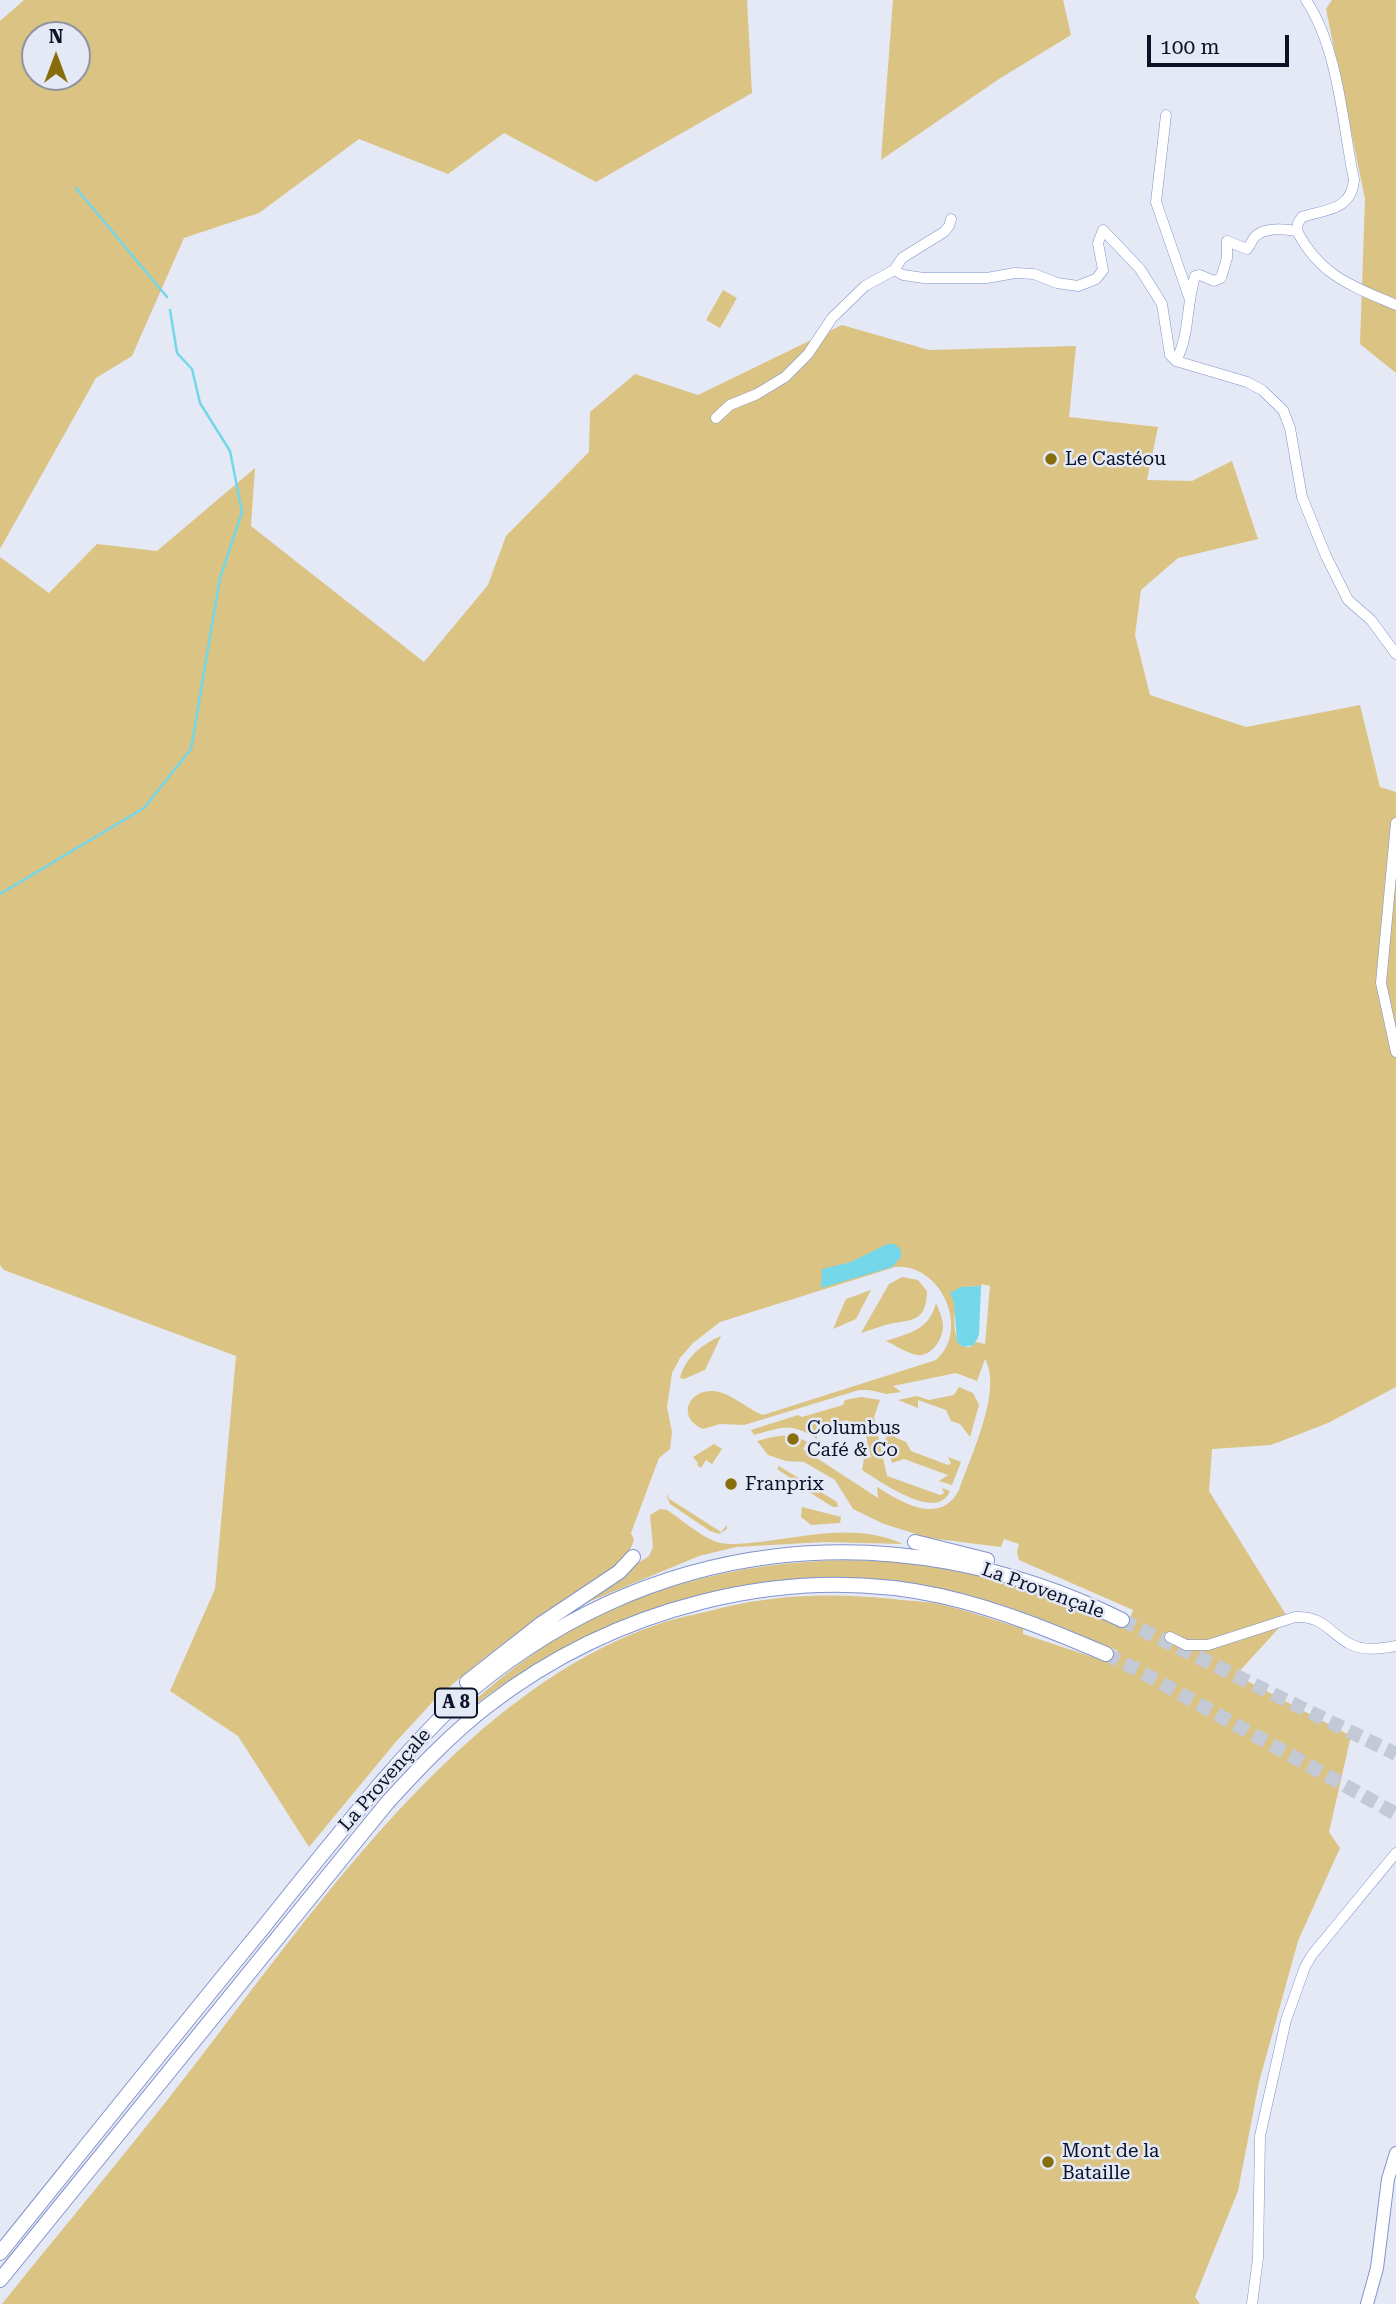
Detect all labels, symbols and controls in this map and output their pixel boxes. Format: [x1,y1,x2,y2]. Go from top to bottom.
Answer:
north arrow [21,21,91,91]
scale bar [1151,21,1293,65]
text: N [49,25,63,48]
text: 100 m [1160,35,1220,59]
place label: Le Castéou [1065,448,1166,470]
marker: Le Castéou [1043,451,1059,467]
place label: Columbus Café & Co [807,1417,900,1461]
marker: Columbus Café & Co [785,1431,801,1447]
place label: Franprix [745,1473,824,1495]
marker: Franprix [723,1476,739,1492]
street label: La Provençale [979,1558,1107,1624]
road number: A 8 [435,1688,477,1718]
street label: La Provençale [334,1724,436,1836]
place label: Mont de la Bataille [1062,2140,1159,2184]
marker: Mont de la Bataille [1040,2154,1056,2170]

